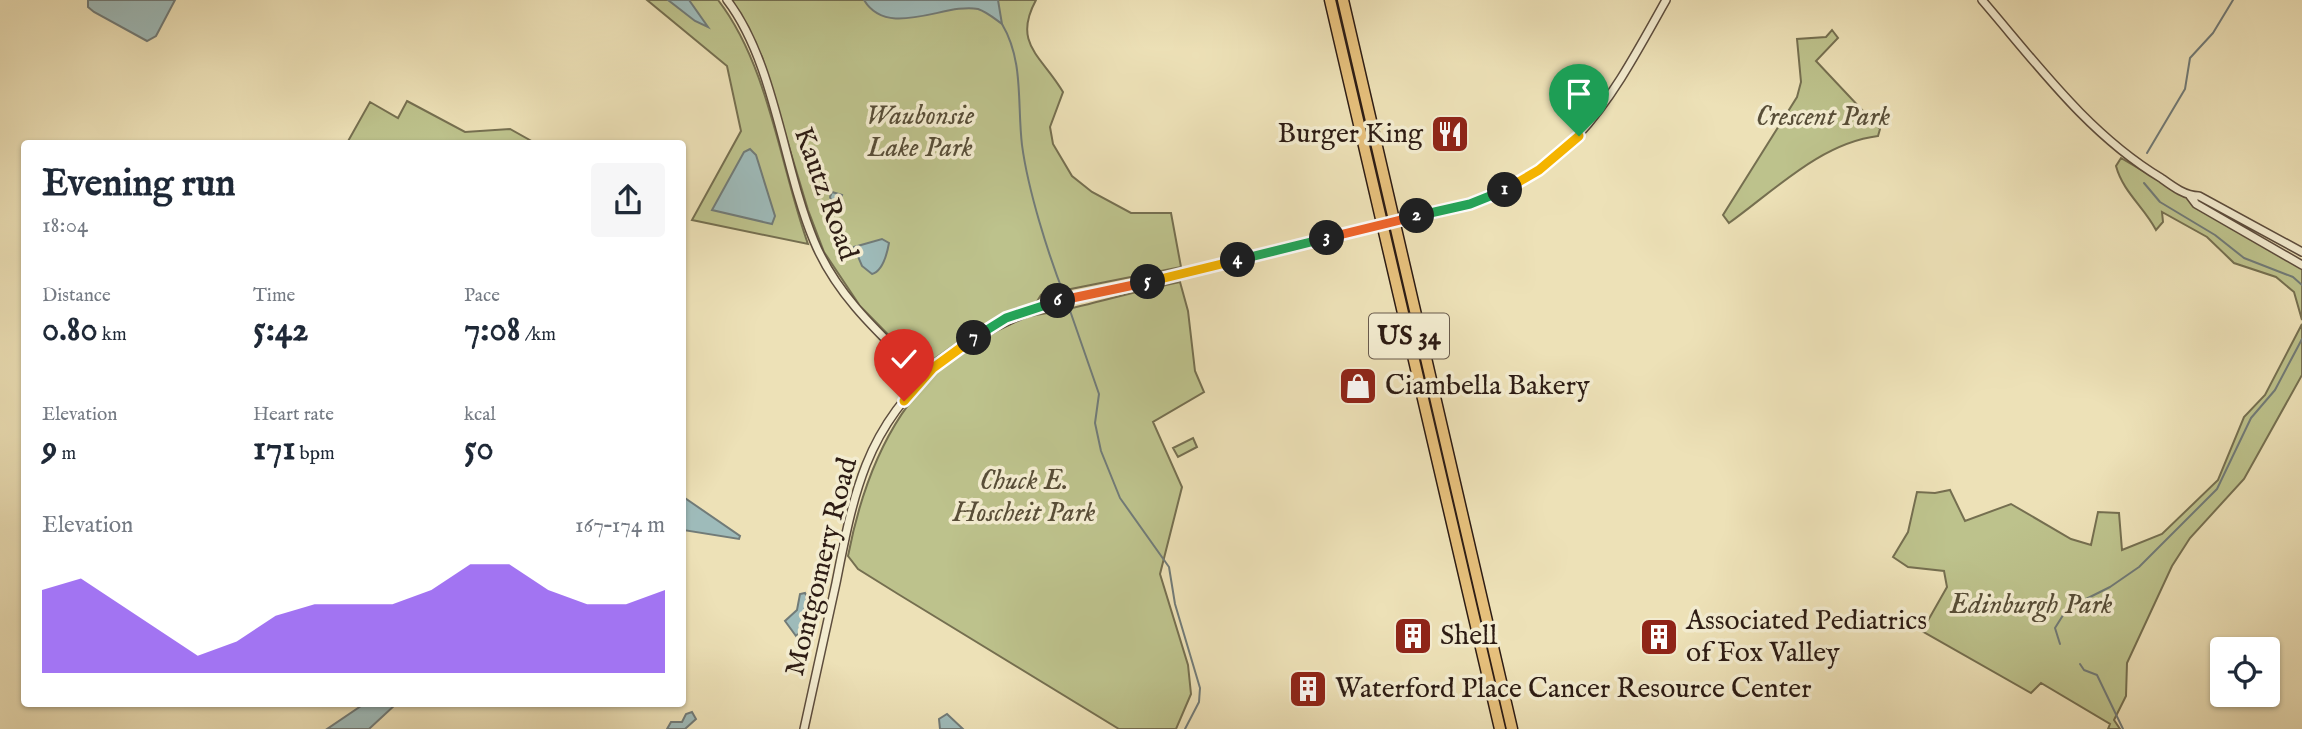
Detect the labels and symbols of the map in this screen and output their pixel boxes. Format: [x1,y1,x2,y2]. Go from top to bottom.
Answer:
pin [1549,64,1609,136]
park label: Waubonsie Lake Park [866,99,975,166]
park label: Crescent Park [1756,100,1890,135]
restaurant icon: Burger King [1429,113,1471,155]
place label: Burger King [1277,117,1424,152]
street label: Kautz Road [785,123,865,265]
pin: 1 [1488,172,1522,208]
pin: 2 [1400,198,1434,234]
pin: 3 [1310,220,1344,256]
pin: 4 [1220,243,1256,278]
pin: 5 [1130,264,1166,300]
pin: 6 [1040,284,1076,318]
road number: US 34 [1369,314,1449,358]
pin: 7 [956,320,992,356]
pin [874,329,934,401]
shop icon: Ciambella Bakery [1337,365,1379,407]
place label: Ciambella Bakery [1385,369,1590,404]
street label: Montgomery Road [778,454,866,680]
park label: Chuck E. Hoscheit Park [952,464,1095,531]
park label: Edinburgh Park [1949,588,2112,623]
place label: Associated Pediatrics of Fox Valley [1685,604,1927,671]
building icon: Shell [1392,615,1434,657]
building icon: Associated Pediatrics of Fox Valley [1638,616,1680,658]
place label: Shell [1440,619,1498,654]
building icon: Waterford Place Cancer Resource Center [1287,668,1329,710]
place label: Waterford Place Cancer Resource Center [1335,672,1811,707]

